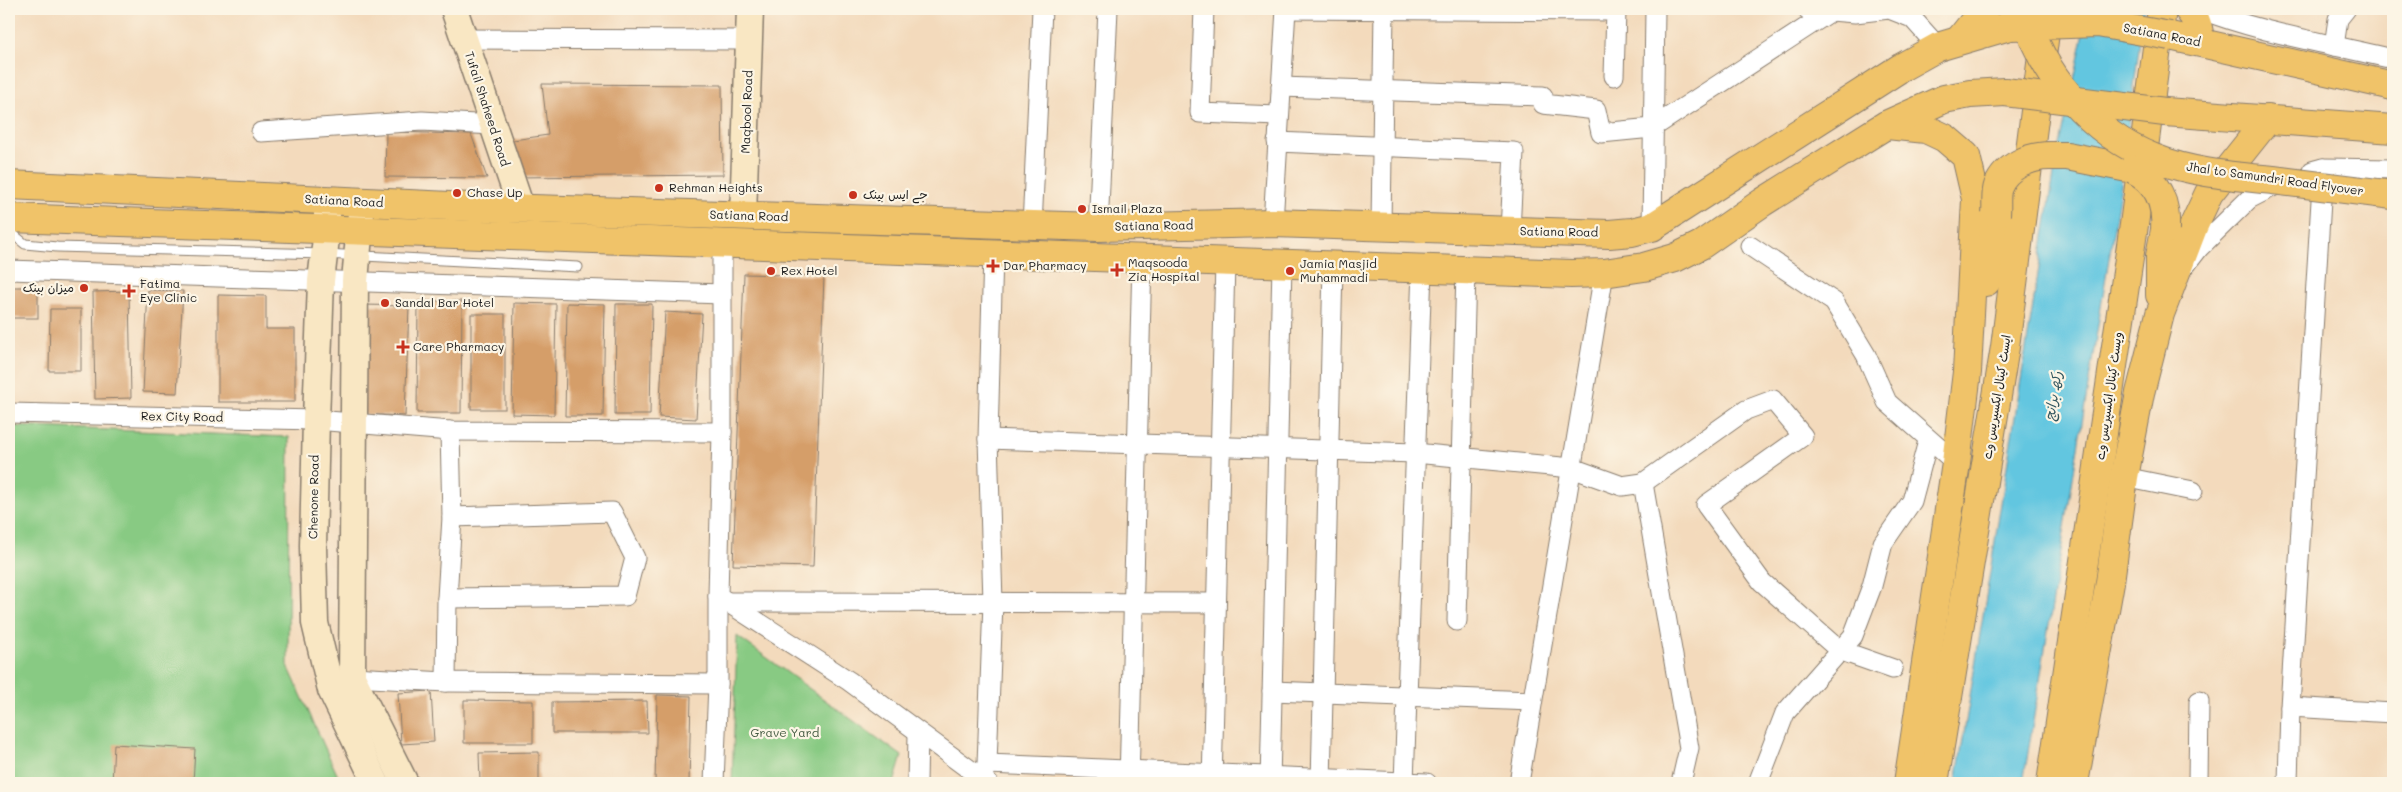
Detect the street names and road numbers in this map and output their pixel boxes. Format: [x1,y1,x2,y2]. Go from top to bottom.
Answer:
street label: Satiana Road [2122,19,2203,49]
street label: Tufail Shaheed Road [462,49,514,169]
street label: Maqbool Road [737,70,755,154]
street label: Jhal to Samundri Road Flyover [2186,158,2365,198]
street label: Satiana Road [304,190,384,210]
street label: Satiana Road [710,206,789,224]
street label: Satiana Road [1115,216,1194,234]
street label: Satiana Road [1520,222,1599,240]
street label: ویسٹ کینال ایکسپریس وے [2091,331,2126,461]
street label: ایسٹ کینال ایکسپریس وے [1978,333,2015,460]
street label: Rex City Road [141,407,224,425]
street label: Chenone Road [304,454,322,539]

